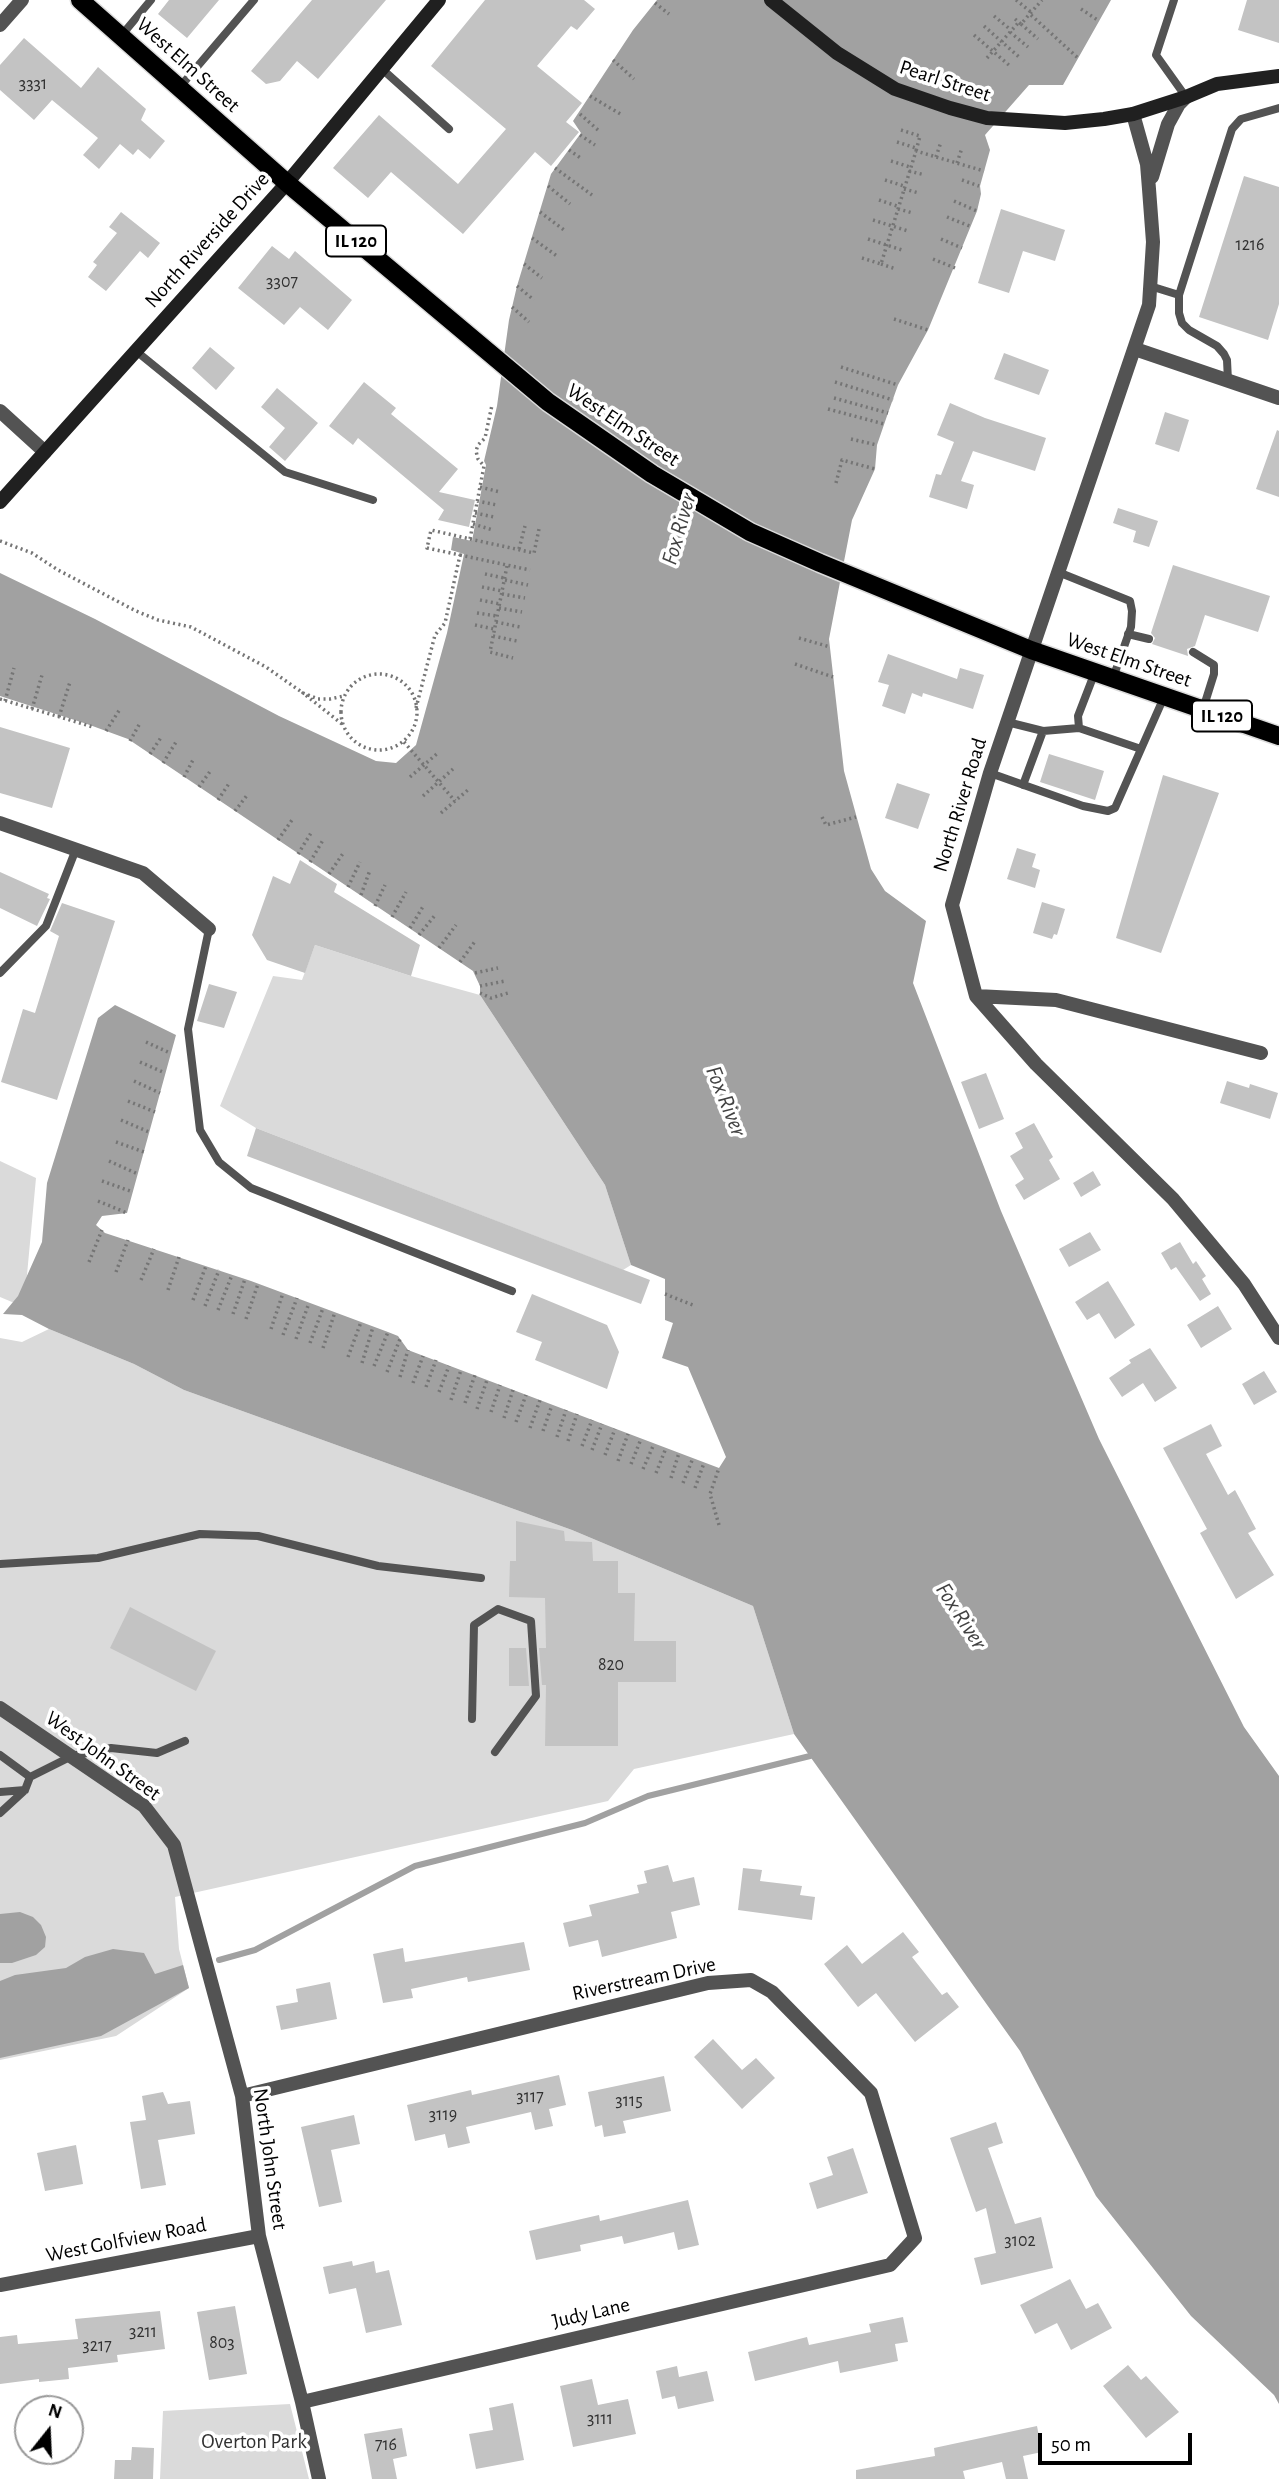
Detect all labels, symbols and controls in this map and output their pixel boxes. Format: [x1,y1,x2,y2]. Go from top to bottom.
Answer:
street label: West Elm Street [131,12,245,118]
street label: Pearl Street [896,54,994,108]
house number: 3331 [19,73,47,95]
street label: North Riverside Drive [139,167,275,313]
road number: IL 120 [326,226,386,256]
house number: 1216 [1235,234,1265,256]
house number: 3307 [266,271,298,293]
street label: West Elm Street [562,378,684,472]
water label: Fox River [656,490,702,568]
street label: West Elm Street [1063,627,1195,693]
road number: IL 120 [1192,701,1252,732]
street label: North River Road [928,735,992,875]
water label: Fox River [699,1062,753,1140]
water label: Fox River [929,1578,993,1654]
house number: 820 [598,1654,624,1676]
street label: West John Street [40,1706,166,1806]
street label: Riverstream Drive [570,1951,718,2007]
house number: 3117 [516,2086,544,2108]
street label: North John Street [248,2087,292,2231]
house number: 3115 [615,2090,643,2112]
house number: 3119 [429,2104,457,2126]
street label: West Golfview Road [44,2212,208,2268]
house number: 3102 [1004,2230,1036,2252]
street label: Judy Lane [550,2292,632,2334]
house number: 3211 [129,2321,157,2343]
house number: 803 [209,2332,235,2354]
house number: 3217 [82,2335,112,2357]
north arrow [14,2395,84,2465]
text: N [46,2400,64,2423]
house number: 3111 [587,2408,613,2430]
scale bar [1041,2420,1195,2464]
park label: Overton Park [201,2429,307,2455]
house number: 716 [375,2434,397,2456]
text: 50 m [1051,2434,1091,2455]

